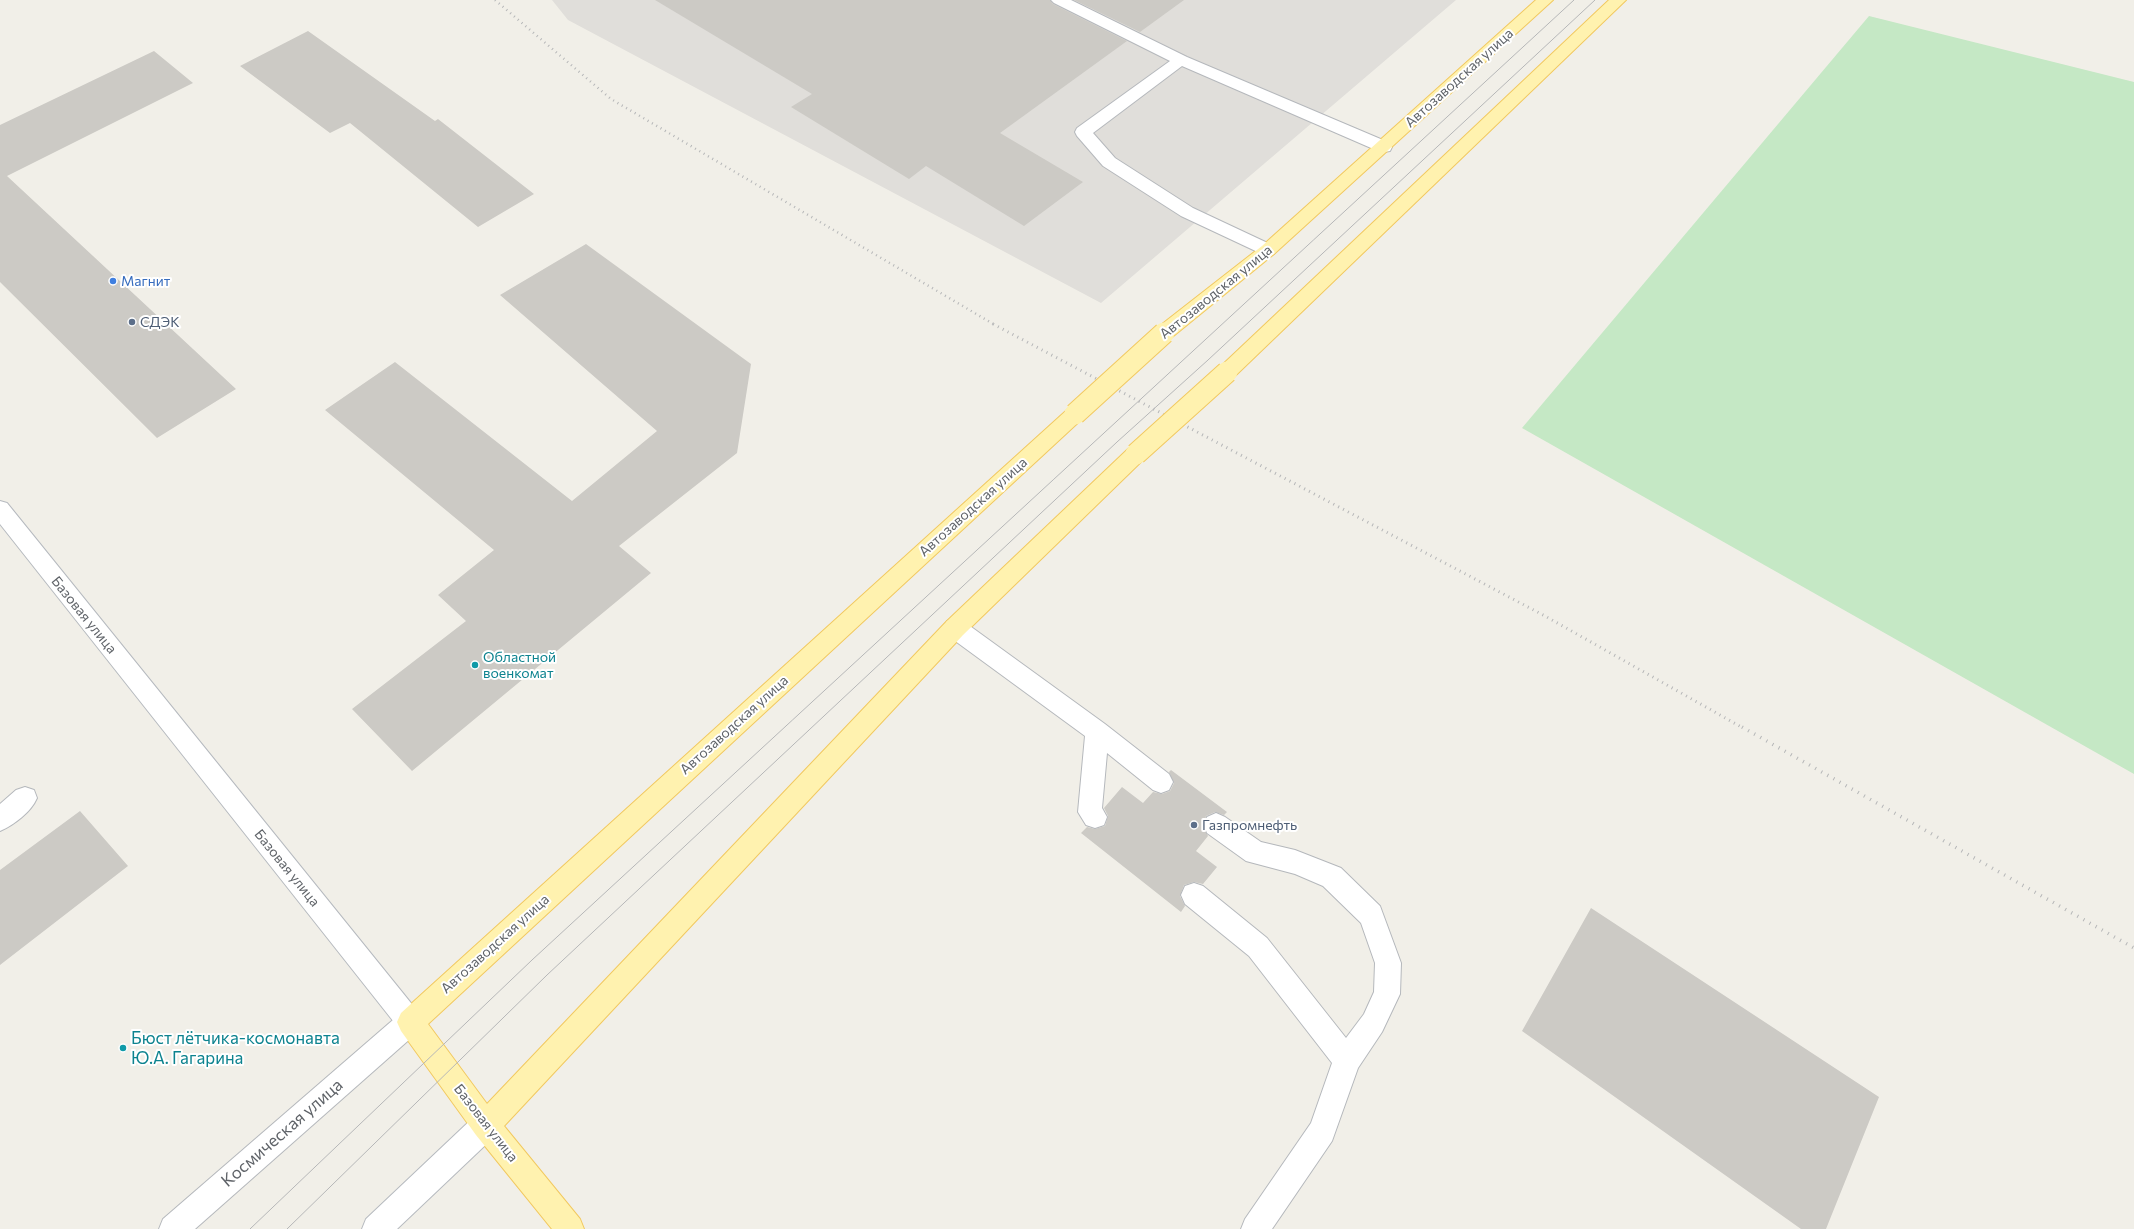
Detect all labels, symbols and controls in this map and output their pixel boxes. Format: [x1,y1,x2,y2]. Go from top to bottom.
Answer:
street label: Автозаводская улица [1401,25,1517,131]
street label: Автозаводская улица [1156,241,1276,343]
place label: Магнит [121,273,170,289]
marker: Магнит [108,276,118,286]
place label: СДЭК [140,314,180,330]
marker: СДЭК [127,317,137,327]
street label: Автозаводская улица [915,454,1031,560]
street label: Базовая улица [48,573,120,657]
place label: Областной военкомат [483,649,556,682]
marker: Областной военкомат [470,660,480,670]
street label: Автозаводская улица [676,672,792,778]
place label: Газпромнефть [1202,817,1297,833]
marker: Газпромнефть [1189,820,1199,830]
street label: Базовая улица [251,826,323,910]
street label: Автозаводская улица [437,891,553,997]
place label: Бюст лётчика-космонавта Ю.А. Гагарина [131,1028,340,1068]
marker: Бюст лётчика-космонавта Ю.А. Гагарина [118,1043,128,1053]
street label: Космическая улица [217,1075,347,1191]
street label: Базовая улица [450,1081,522,1165]

